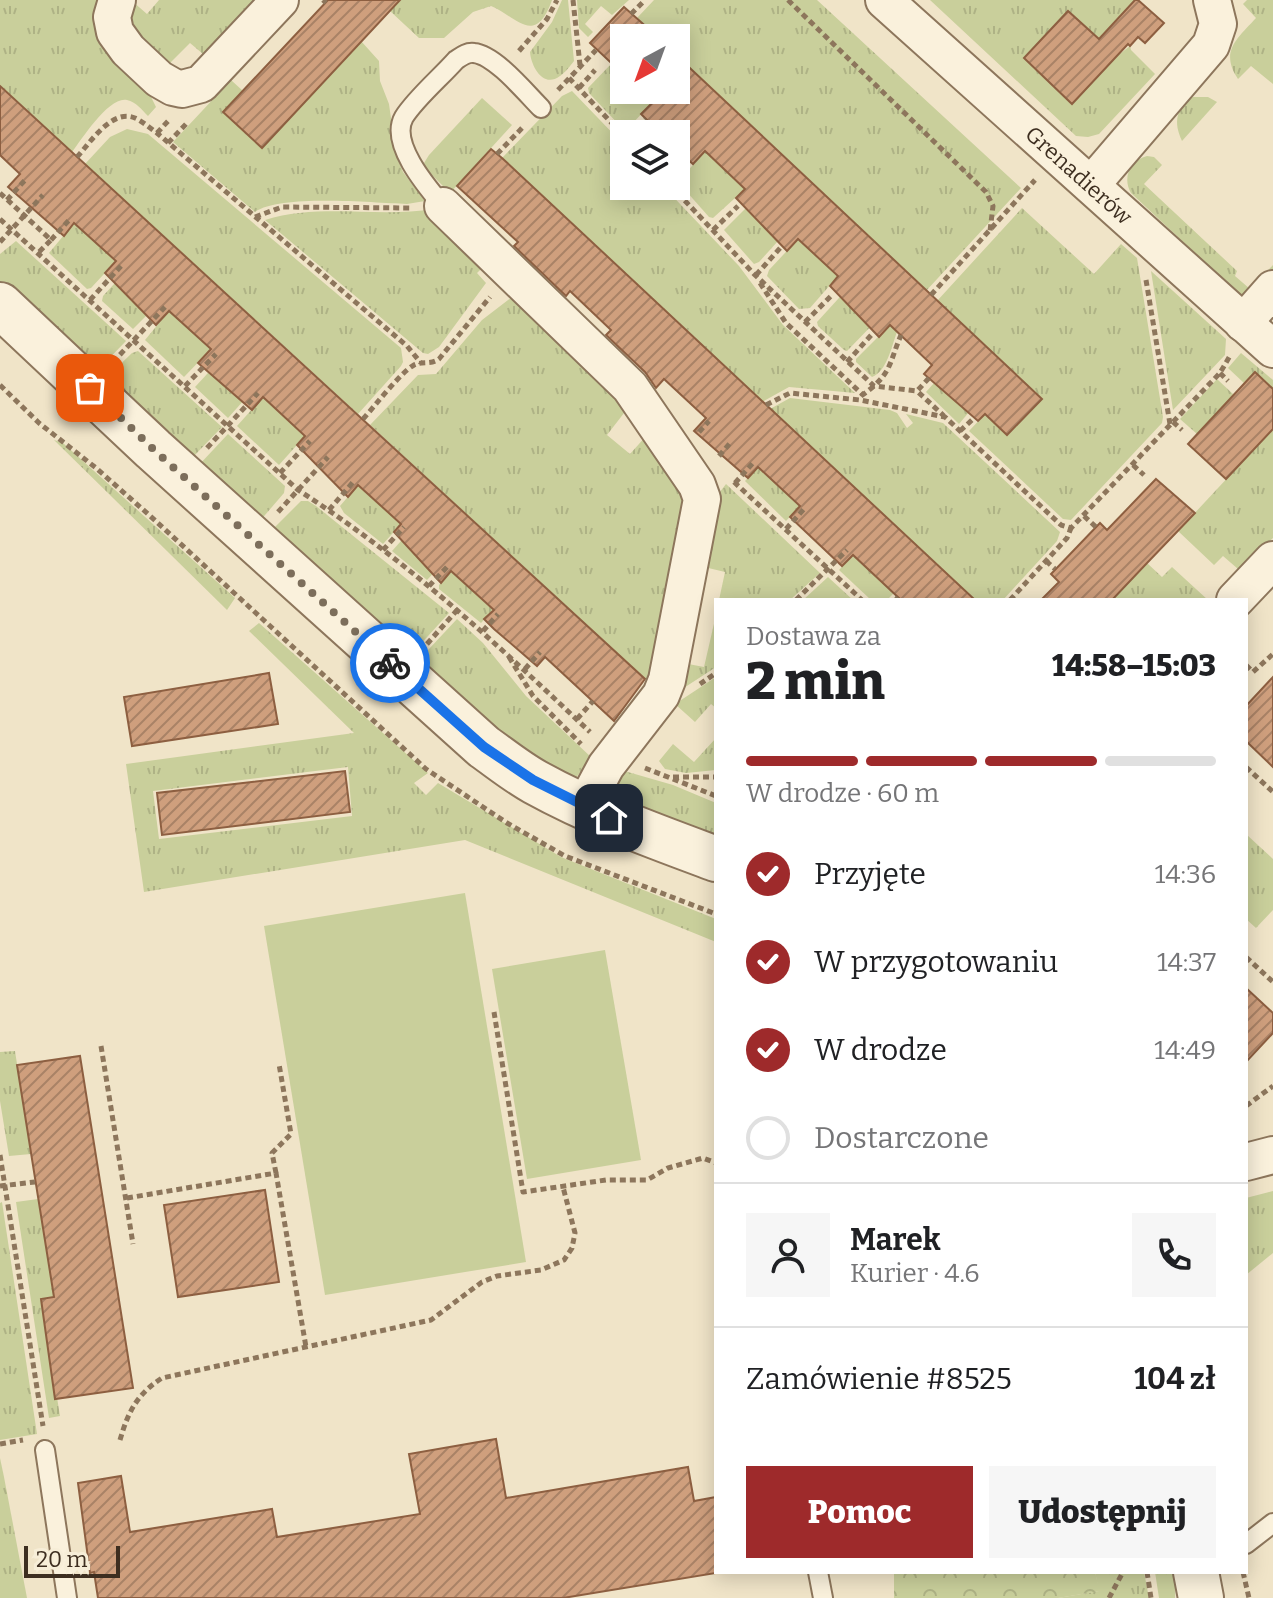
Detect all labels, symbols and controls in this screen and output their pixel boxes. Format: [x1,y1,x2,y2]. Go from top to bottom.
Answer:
north arrow [610,24,690,104]
map controls [610,24,690,200]
button: layers [610,120,690,200]
street label: Grenadierów [1020,120,1138,230]
pin [56,354,124,422]
icon: bag [68,366,112,410]
text: Dostawa za [746,621,881,652]
courier [350,623,430,703]
icon: bike [368,641,412,685]
text: 14:58–15:03 [1052,648,1216,684]
text: 2 min [746,650,885,713]
text: W drodze · 60 m [746,778,939,809]
pin [575,784,643,852]
icon: home [587,796,631,840]
icon: check [746,852,790,896]
text: Przyjęte [814,856,926,892]
text: 14:36 [1155,859,1216,890]
icon: check [746,940,790,984]
text: W przygotowaniu [814,944,1058,980]
text: 14:37 [1157,947,1216,978]
icon: check [746,1028,790,1072]
text: W drodze [814,1032,947,1068]
text: 14:49 [1154,1035,1216,1066]
text: Dostarczone [814,1120,989,1156]
button: person [746,1213,830,1297]
button: phone [1132,1213,1216,1297]
text: Marek [850,1222,941,1258]
text: Kurier · 4.6 [850,1258,980,1289]
text: Zamówienie #8525 [746,1361,1012,1397]
text: 104 zł [1134,1361,1216,1397]
button: Pomoc [746,1466,973,1558]
button: Udostępnij [989,1466,1216,1558]
scale bar [24,1542,120,1578]
text: 20 m [36,1546,87,1573]

